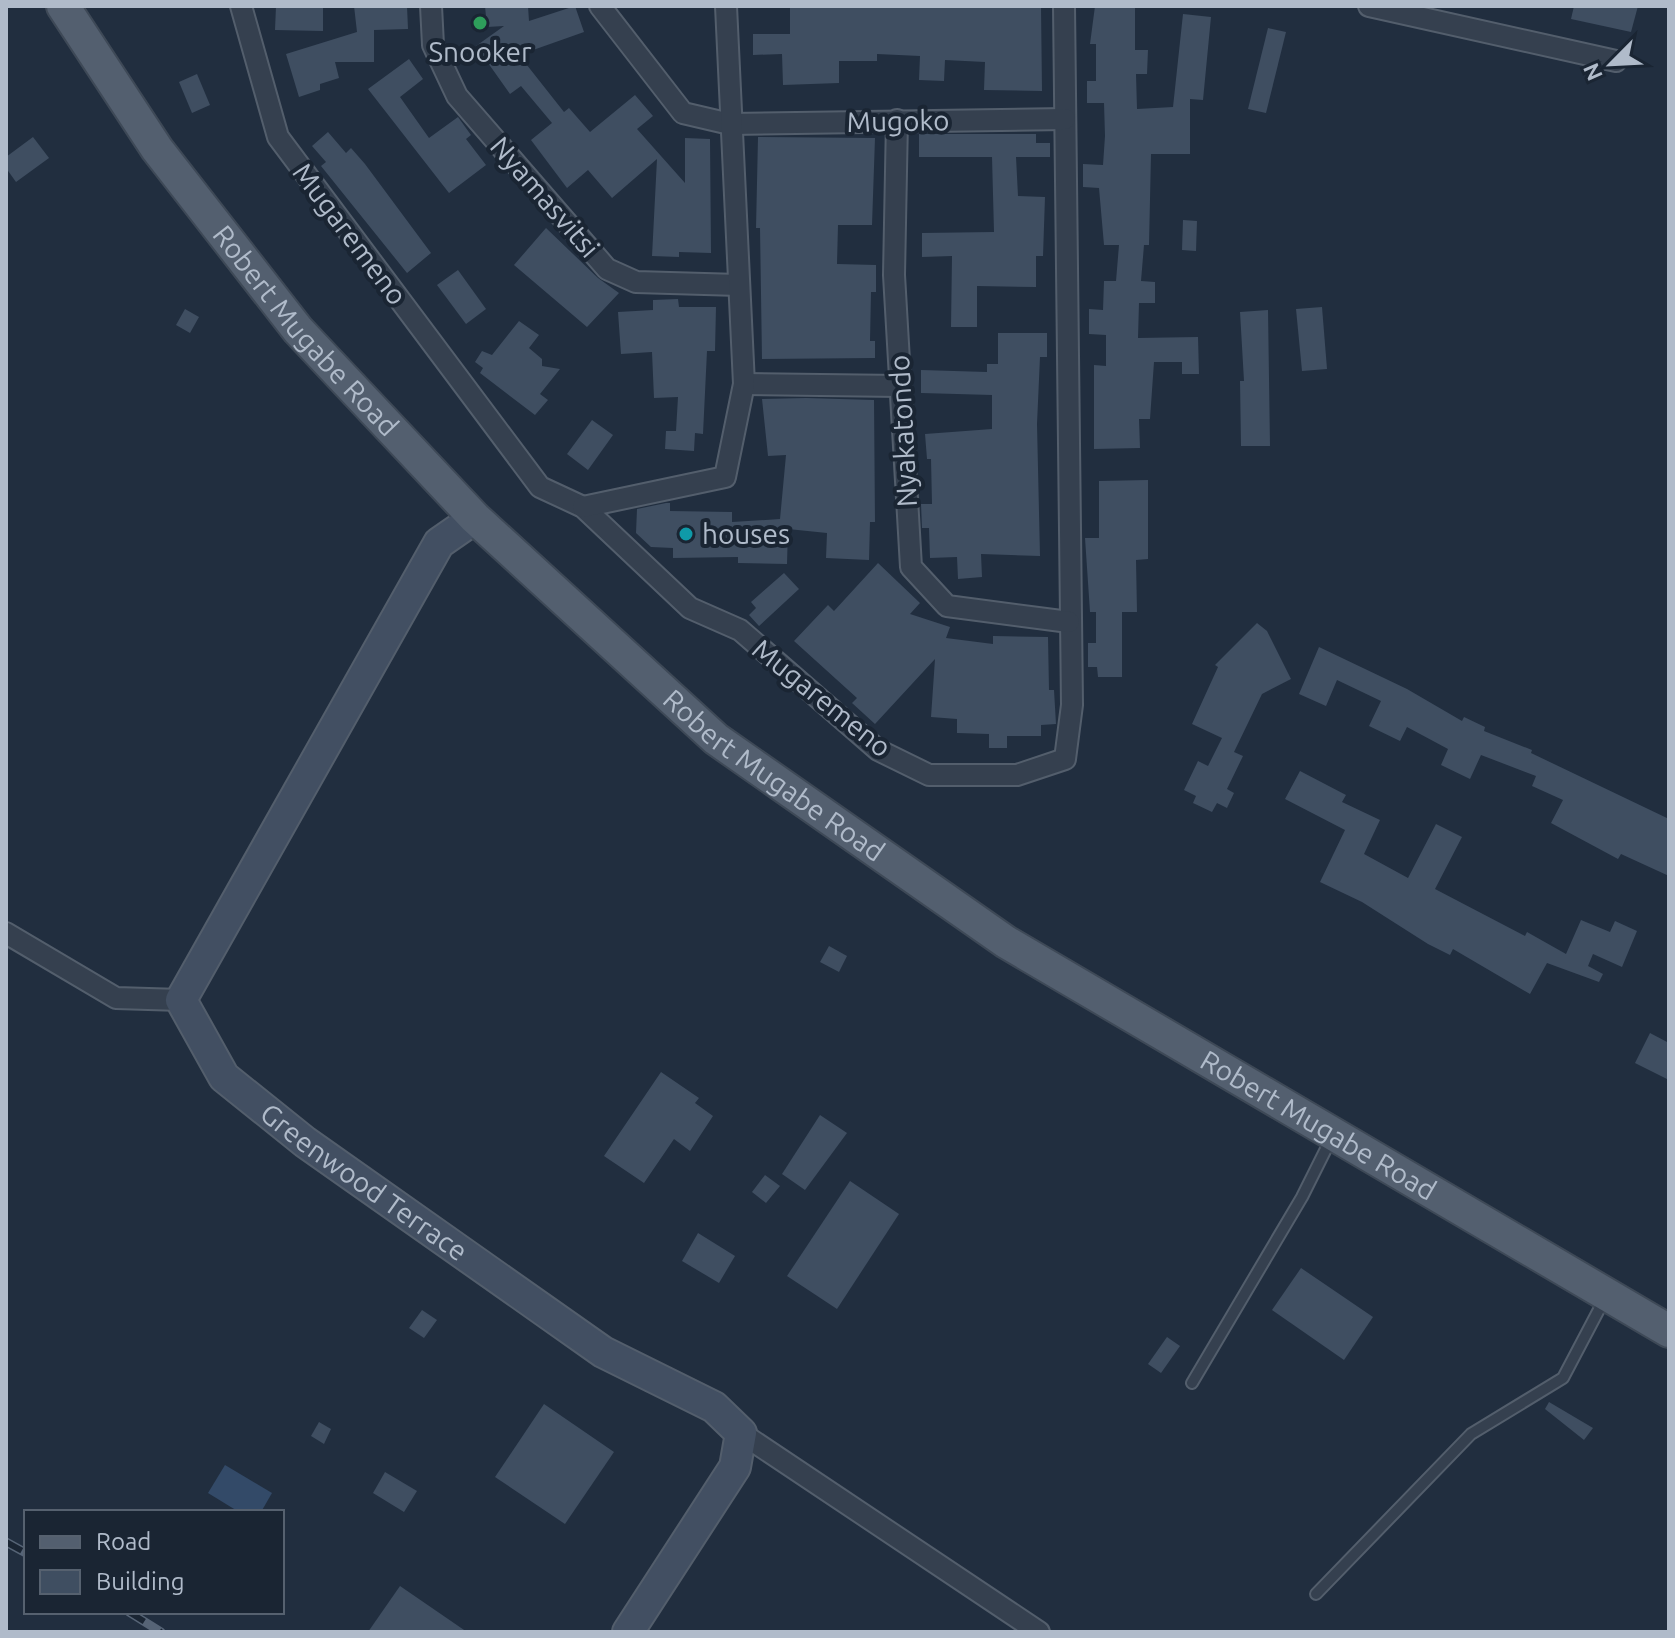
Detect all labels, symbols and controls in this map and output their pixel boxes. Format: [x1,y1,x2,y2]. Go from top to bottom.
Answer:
marker: Snooker [471,14,489,32]
north arrow [1571,24,1651,104]
place label: Snooker [428,36,532,67]
text: N [1578,60,1607,85]
street label: Mugoko [846,104,950,137]
street label: Nyamasvitsi [485,130,606,263]
street label: Mugaremeno [287,157,414,310]
street label: Robert Mugabe Road [207,219,405,442]
street label: Nyakatondo [883,354,922,508]
place label: houses [702,518,790,549]
marker: houses [677,525,695,543]
street label: Mugaremeno [747,632,898,763]
street label: Robert Mugabe Road [658,683,891,867]
street label: Robert Mugabe Road [1196,1044,1442,1206]
street label: Greenwood Terrace [255,1097,474,1267]
legend [24,1510,284,1614]
text: Road [96,1528,151,1555]
text: Building [96,1568,184,1595]

